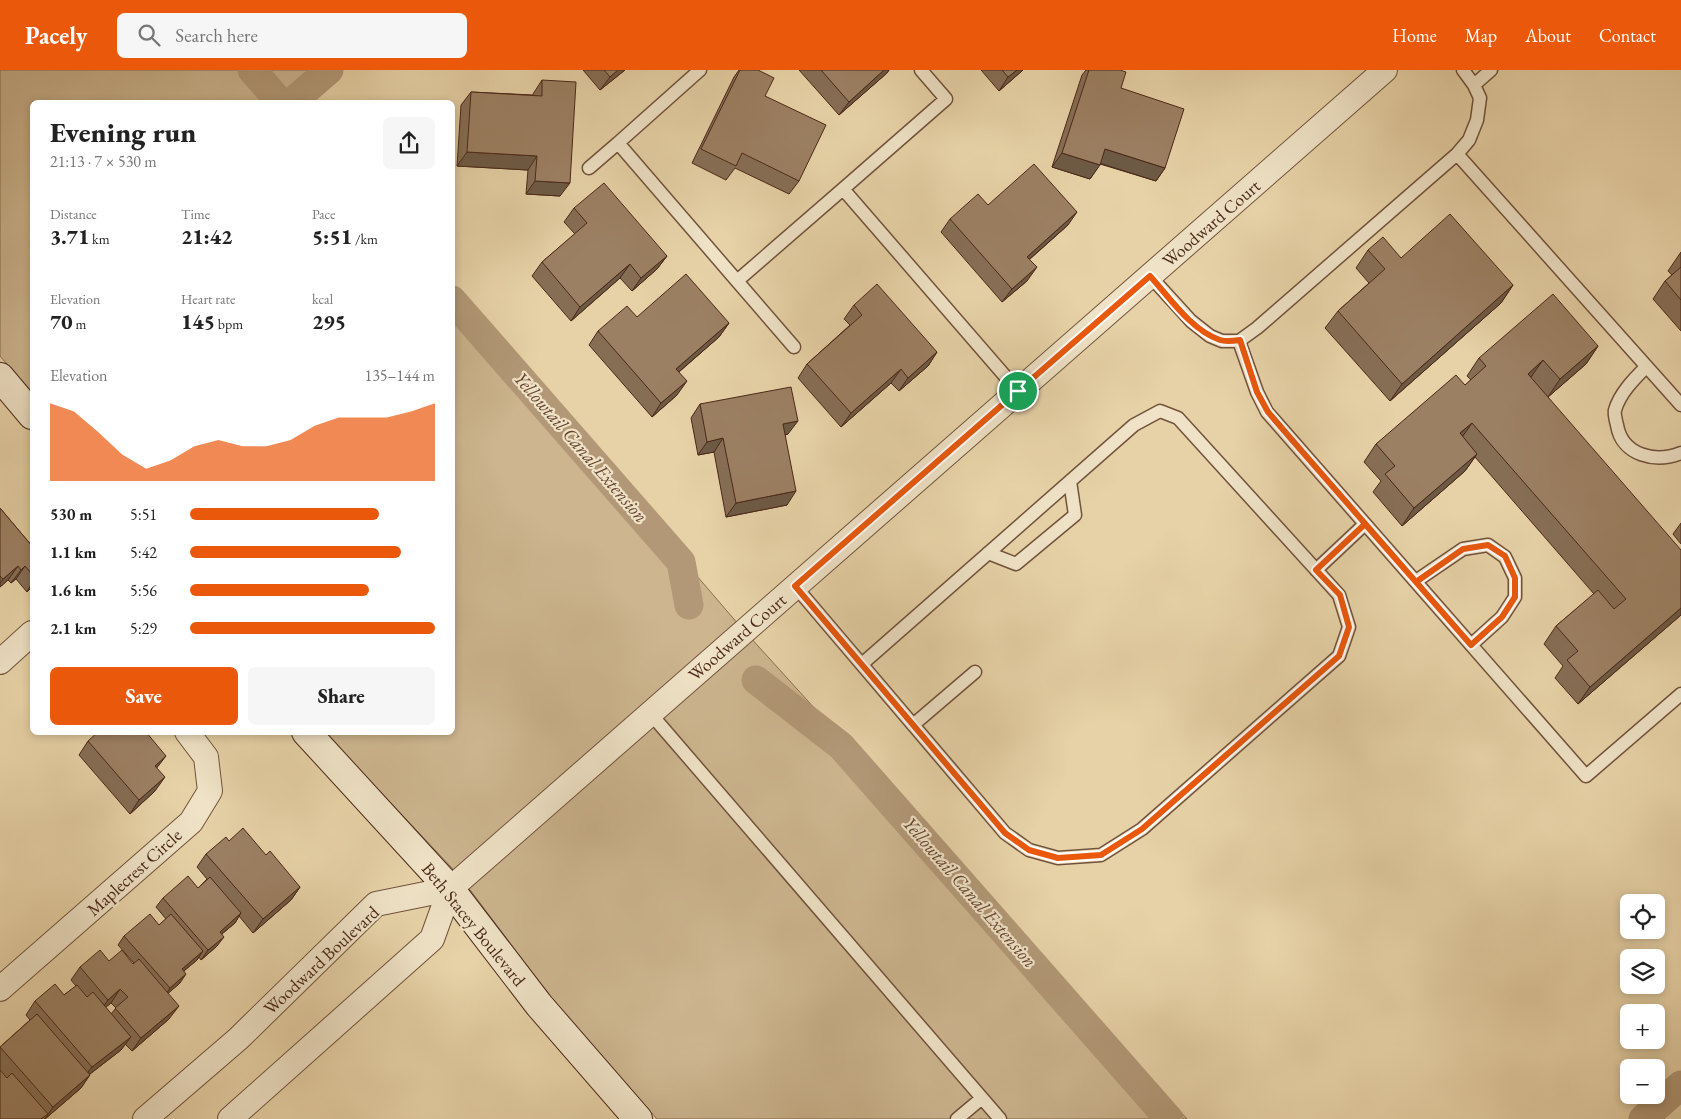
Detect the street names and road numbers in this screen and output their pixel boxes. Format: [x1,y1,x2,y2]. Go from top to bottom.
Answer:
street label: Woodward Court [1157,174,1265,272]
street label: Woodward Court [683,588,791,686]
street label: Maplecrest Circle [82,823,186,921]
street label: Beth Stacey Boulevard [417,857,532,991]
street label: Woodward Boulevard [258,900,384,1019]

